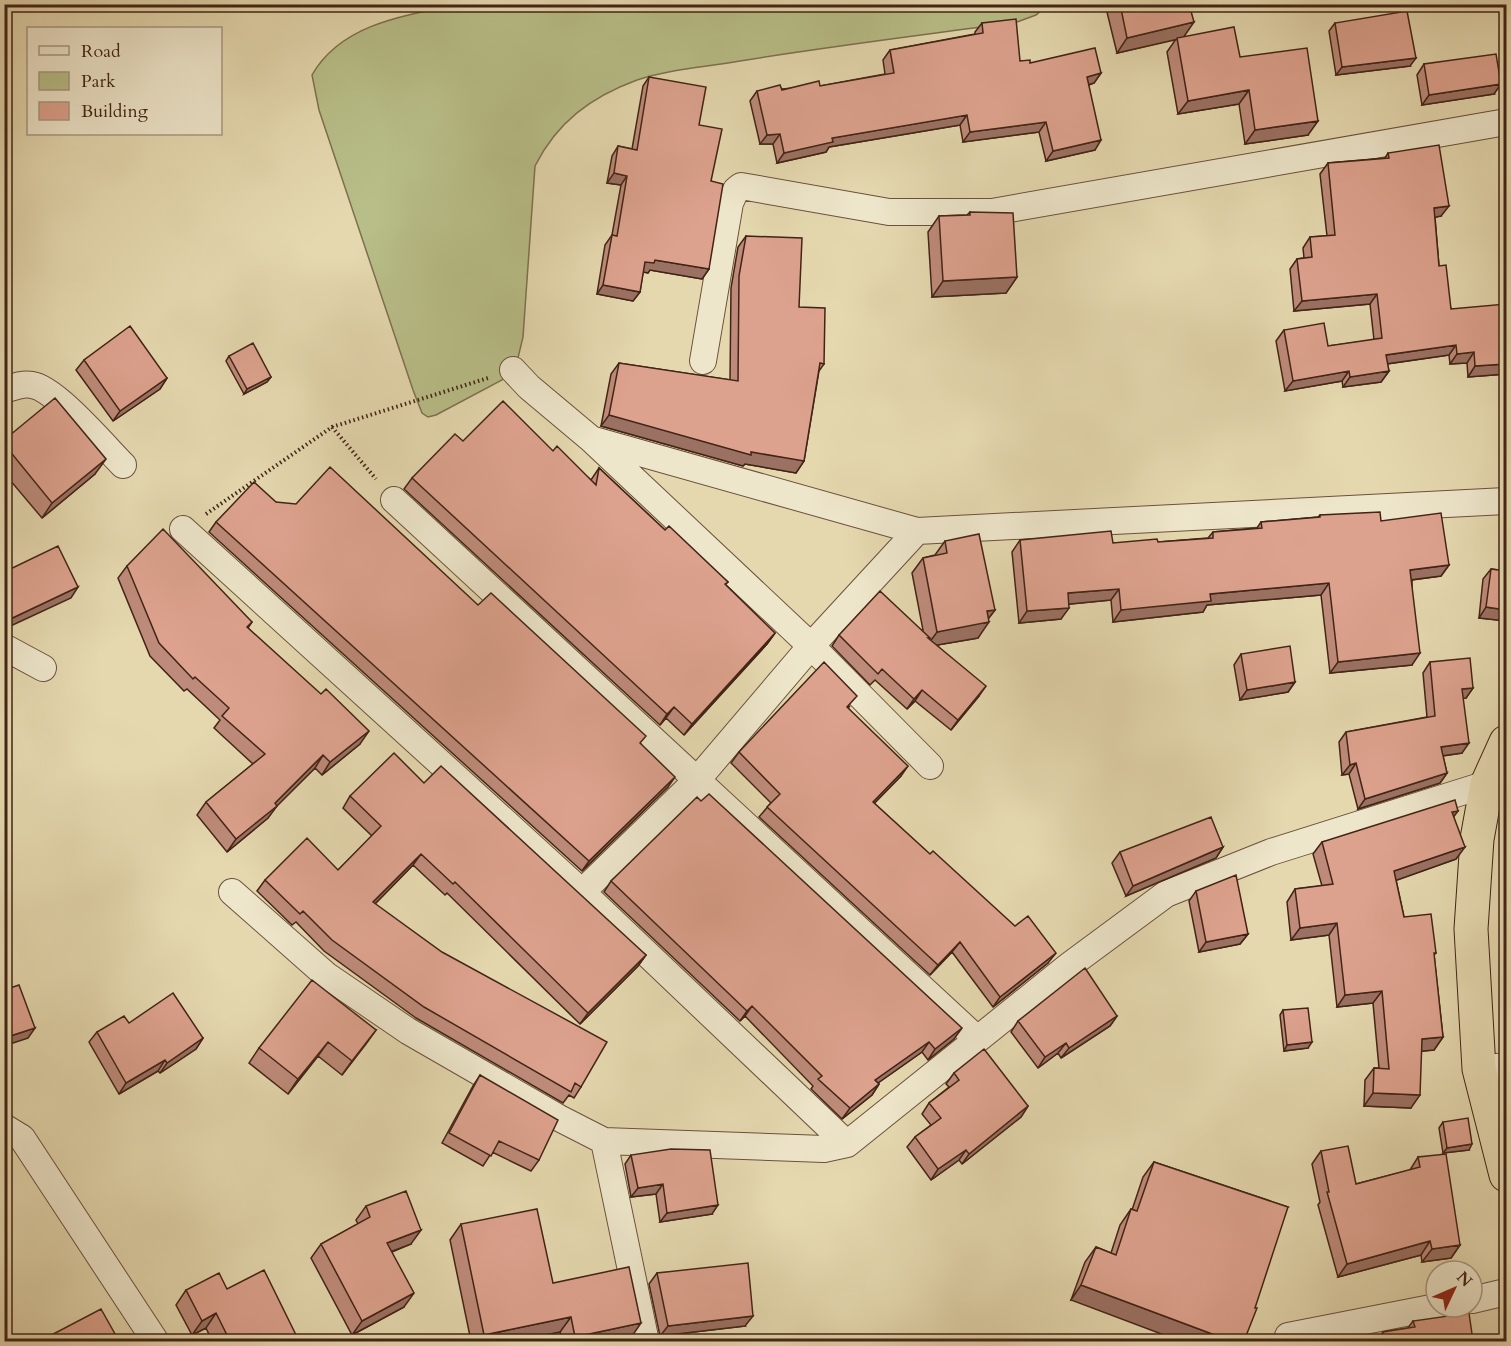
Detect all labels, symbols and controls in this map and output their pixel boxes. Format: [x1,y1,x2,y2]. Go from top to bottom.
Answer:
legend [27,27,222,135]
text: Road [81,39,121,64]
text: Park [81,69,116,94]
text: Building [81,99,149,124]
north arrow [1424,1259,1484,1319]
text: N [1451,1267,1477,1292]

